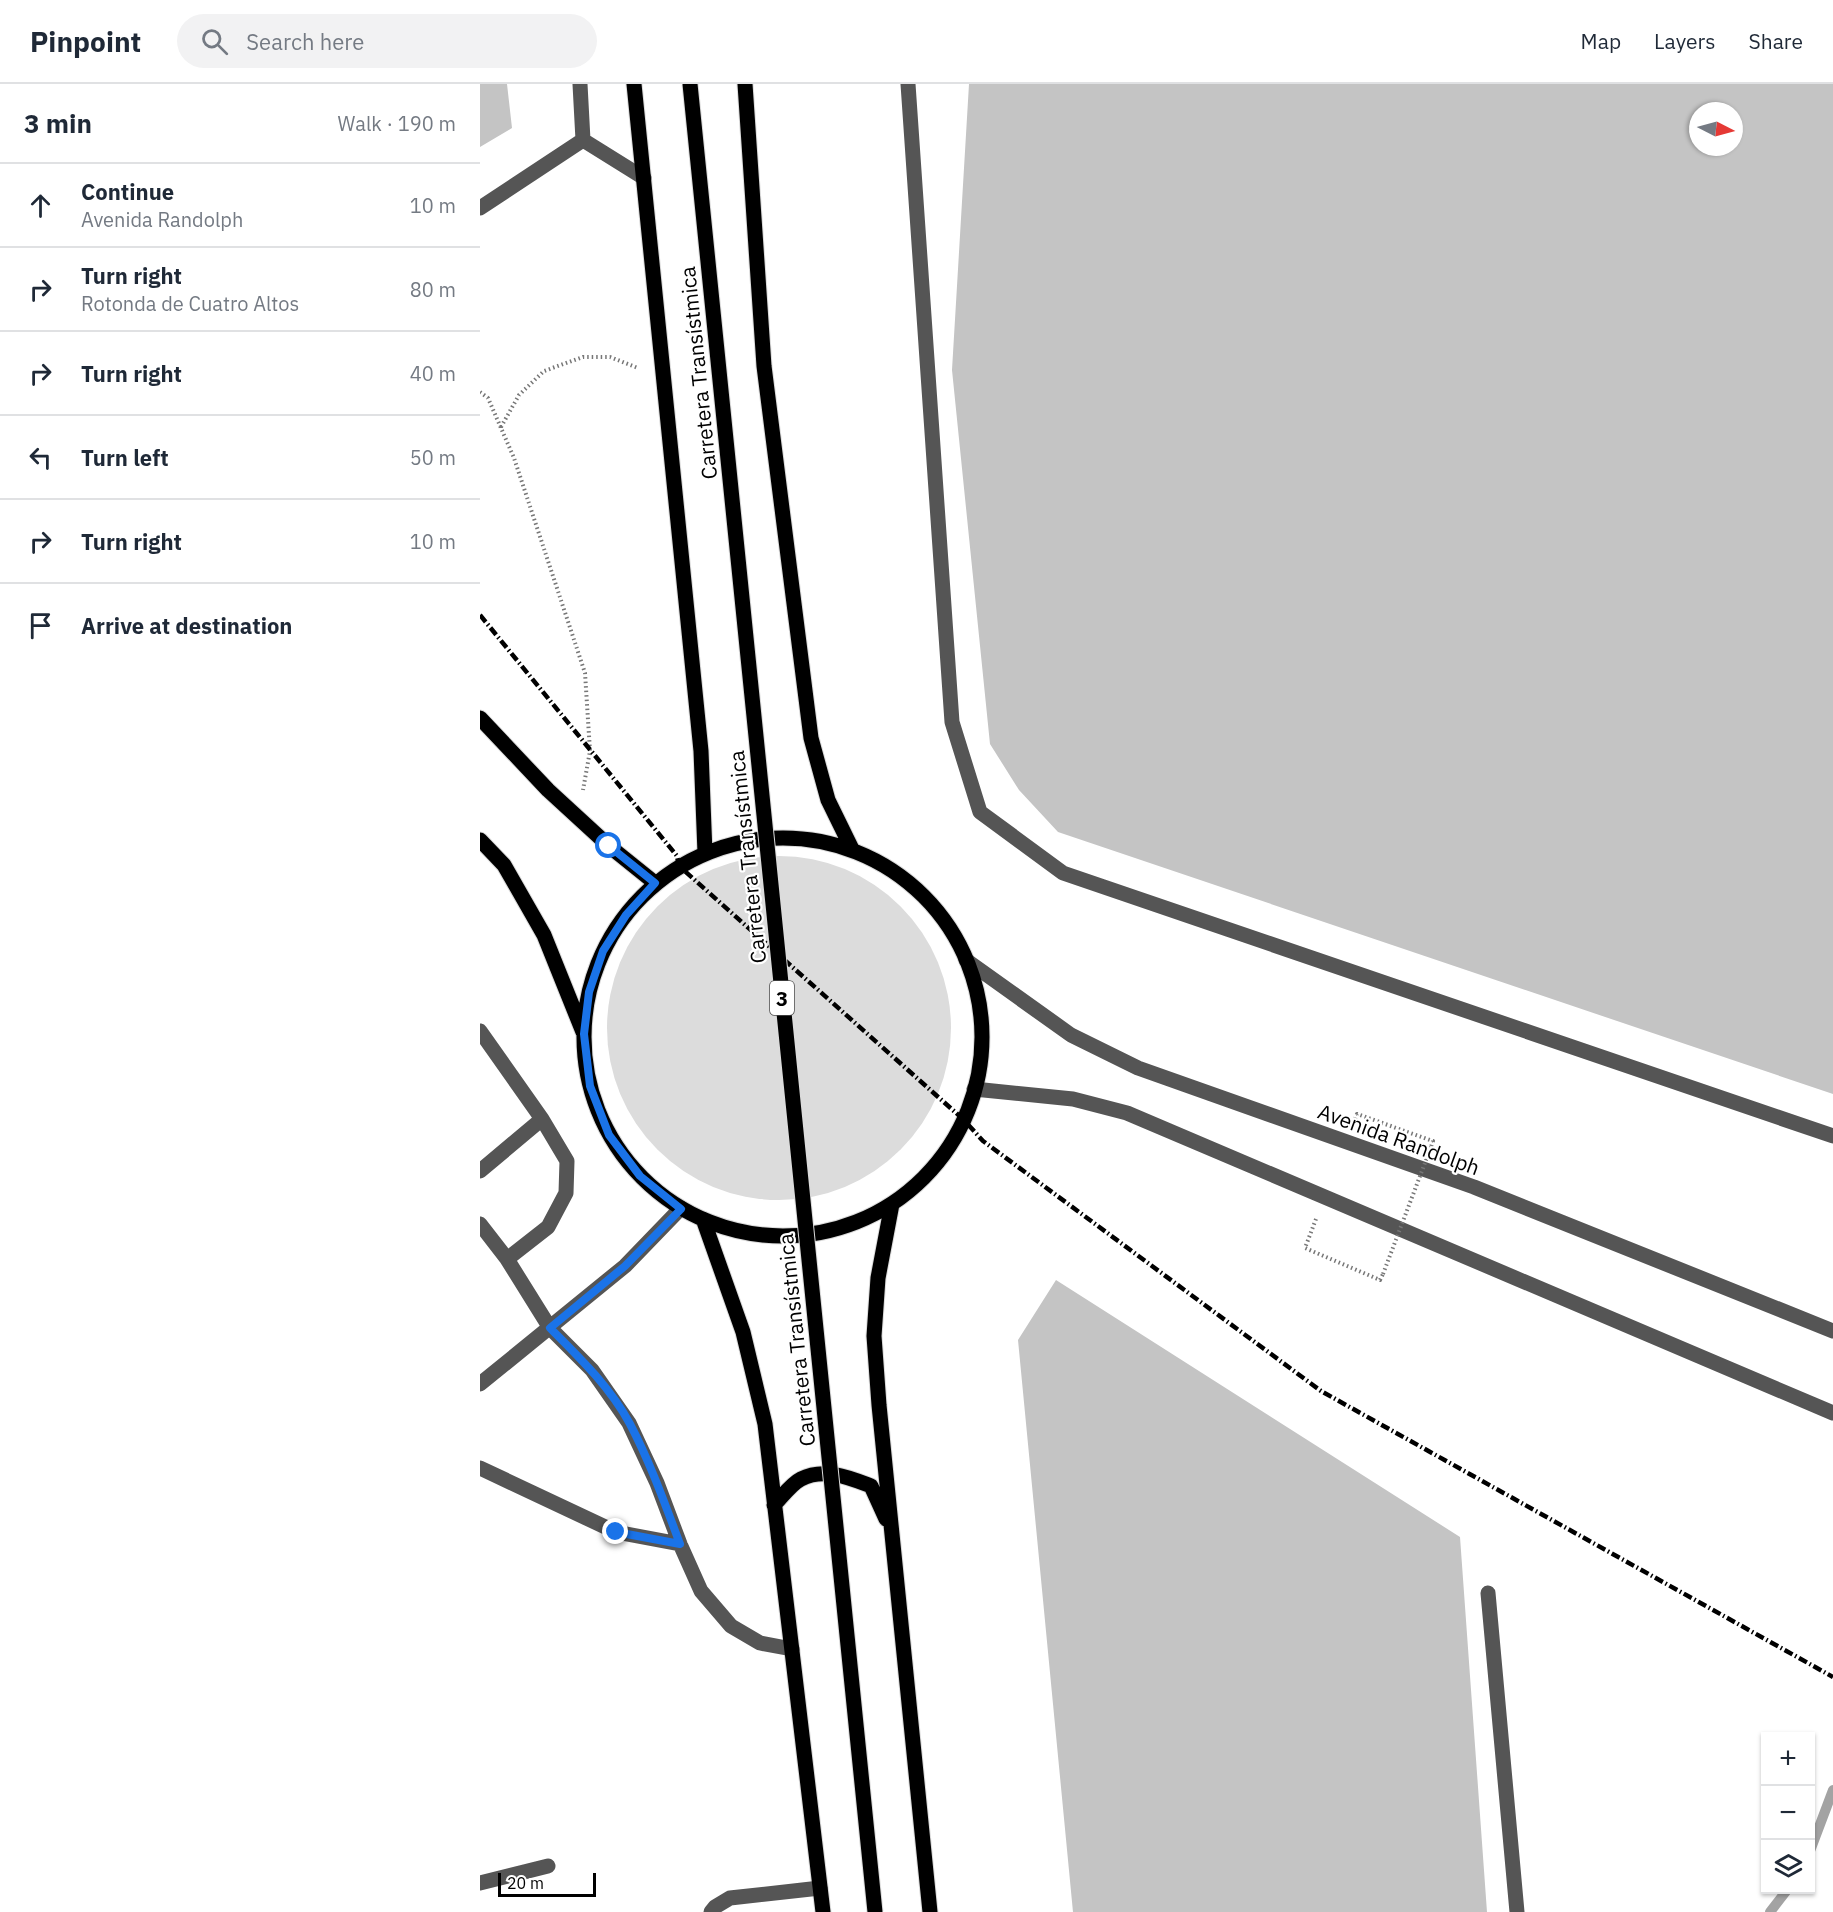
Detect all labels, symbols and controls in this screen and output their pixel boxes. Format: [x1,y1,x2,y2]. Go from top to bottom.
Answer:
search box [177,14,597,68]
text: Pinpoint [30,23,141,60]
icon: search [198,25,231,58]
text: Search here [246,27,364,56]
text: Map [1581,27,1621,55]
text: Layers [1654,27,1716,55]
text: Share [1749,27,1803,55]
north arrow [1689,102,1743,156]
text: 3 min [24,106,92,140]
text: Walk · 190 m [338,110,456,137]
text: Continue [81,177,174,206]
icon: ahead [24,189,57,222]
text: 10 m [410,192,456,219]
text: Avenida Randolph [81,206,243,233]
text: Turn right [81,261,182,290]
street label: Carretera Transístmica [673,265,723,481]
icon: right [24,273,57,306]
text: 80 m [410,276,456,303]
text: Rotonda de Cuatro Altos [81,290,299,317]
icon: right [24,357,57,390]
text: Turn right [81,359,182,388]
text: 40 m [410,360,456,387]
icon: left [24,441,57,474]
text: Turn left [81,443,169,472]
text: 50 m [410,444,456,471]
icon: right [24,525,57,558]
text: Turn right [81,527,182,556]
text: 10 m [410,528,456,555]
icon: arrive [24,609,57,642]
text: Arrive at destination [81,611,292,640]
street label: Carretera Transístmica [722,749,772,965]
route start [595,832,621,858]
road number: 3 [770,981,794,1015]
street label: Avenida Randolph [1314,1097,1484,1181]
street label: Carretera Transístmica [771,1232,821,1448]
route end [602,1518,628,1544]
map controls [1761,1732,1815,1894]
button: + [1761,1732,1815,1786]
button: − [1761,1786,1815,1840]
button: layers [1761,1840,1815,1894]
scale bar [498,1870,596,1898]
text: 20 m [507,1873,544,1893]

